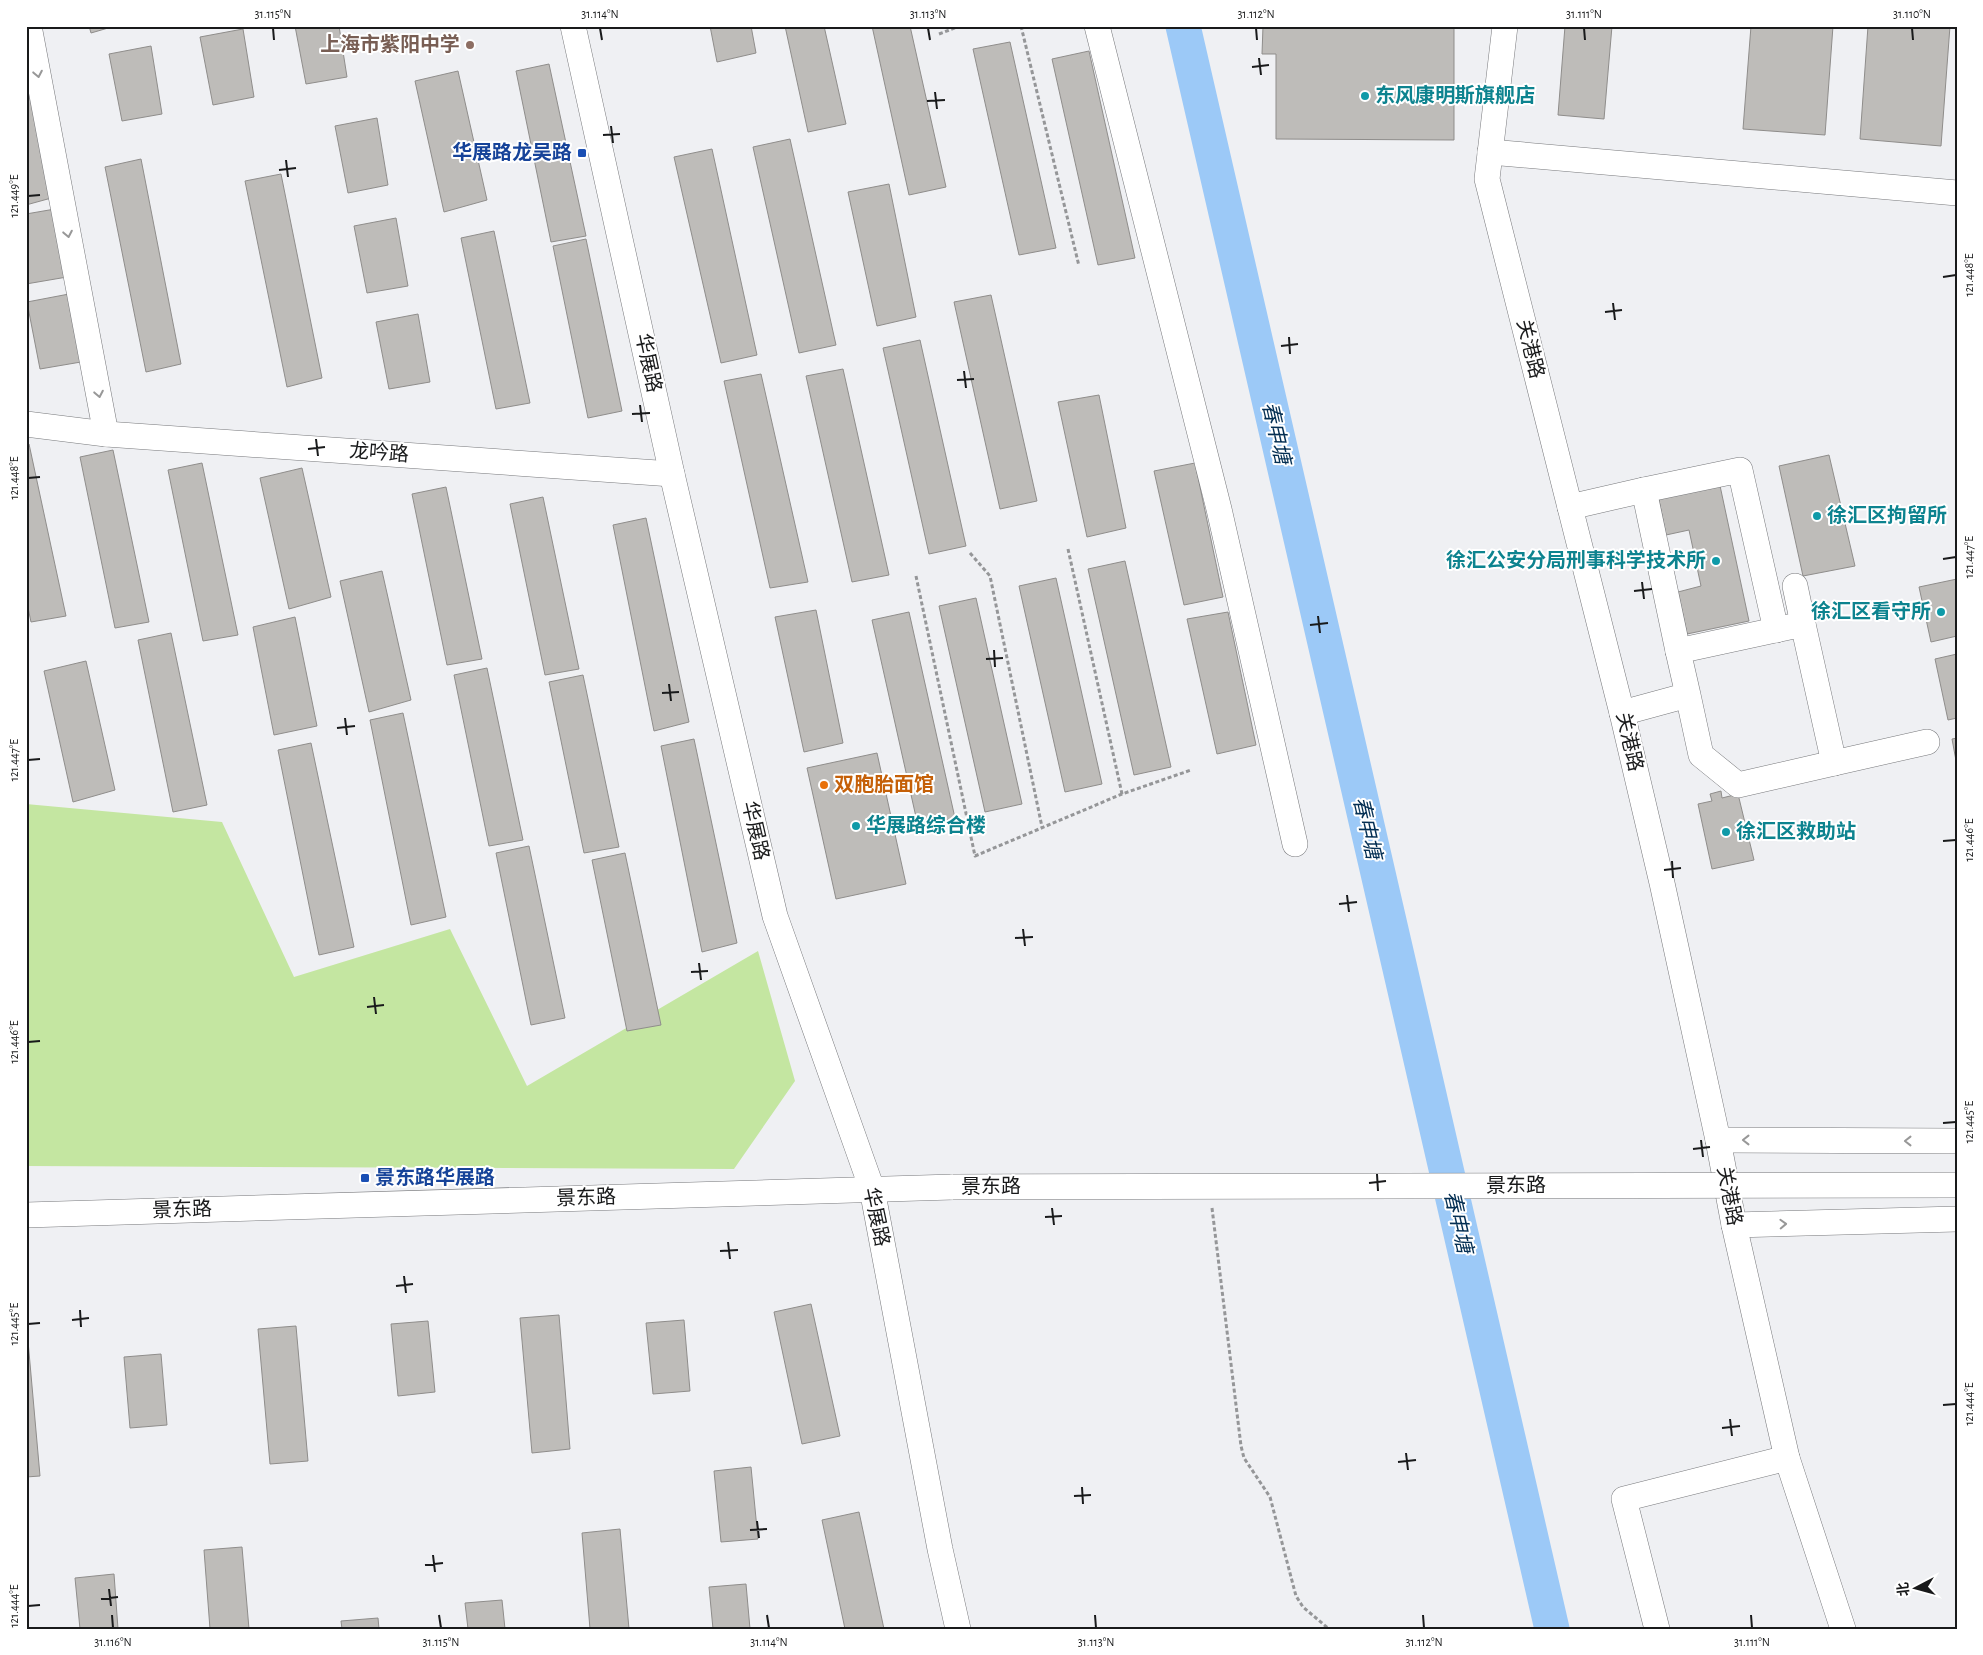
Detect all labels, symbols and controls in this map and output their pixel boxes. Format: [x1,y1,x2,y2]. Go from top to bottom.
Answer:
text: 31.115°N [255,8,291,20]
text: 31.114°N [581,8,619,20]
text: 31.113°N [910,8,946,20]
text: 31.112°N [1237,8,1275,20]
text: 31.111°N [1566,8,1602,20]
text: 31.110°N [1893,8,1931,20]
place label: 上海市紫阳中学 [320,33,460,55]
marker: 上海市紫阳中学 [464,39,476,51]
one-way arrow [33,70,43,79]
place label: 东风康明斯旗舰店 [1375,84,1535,106]
marker: 东风康明斯旗舰店 [1359,90,1371,102]
place label: 华展路龙吴路 [452,141,572,163]
marker: 华展路龙吴路 [576,147,588,159]
text: 121.449°E [8,174,20,217]
one-way arrow [63,229,73,238]
text: 121.448°E [1963,253,1975,297]
street label: 关港路 [1513,317,1548,381]
street label: 华展路 [632,331,665,394]
one-way arrow [93,389,103,398]
water label: 春申塘 [1259,400,1295,469]
street label: 龙吟路 [348,440,410,465]
text: 121.448°E [8,456,20,500]
place label: 徐汇区拘留所 [1827,504,1947,526]
marker: 徐汇区拘留所 [1811,510,1823,522]
text: 121.447°E [1963,536,1975,578]
place label: 徐汇公安分局刑事科学技术所 [1446,549,1706,571]
marker: 徐汇公安分局刑事科学技术所 [1710,555,1722,567]
place label: 徐汇区看守所 [1811,600,1931,622]
marker: 徐汇区看守所 [1935,606,1947,618]
street label: 关港路 [1613,710,1646,773]
text: 121.447°E [8,739,20,781]
place label: 双胞胎面馆 [834,773,934,795]
marker: 双胞胎面馆 [818,779,830,791]
water label: 春申塘 [1350,795,1386,864]
street label: 华展路 [739,799,772,862]
place label: 华展路综合楼 [866,814,986,836]
text: 121.446°E [1963,818,1975,861]
marker: 华展路综合楼 [850,820,862,832]
place label: 徐汇区救助站 [1736,820,1856,842]
marker: 徐汇区救助站 [1720,826,1732,838]
text: 121.446°E [8,1020,20,1063]
text: 121.445°E [1963,1101,1975,1143]
one-way arrow [1741,1135,1749,1146]
one-way arrow [1904,1136,1912,1146]
street label: 关港路 [1713,1164,1746,1227]
place label: 景东路华展路 [375,1166,495,1188]
marker: 景东路华展路 [359,1172,371,1184]
street label: 景东路 [1486,1175,1546,1196]
street label: 景东路 [961,1176,1021,1197]
street label: 华展路 [860,1185,893,1248]
street label: 景东路 [556,1186,616,1209]
water label: 春申塘 [1441,1189,1477,1258]
street label: 景东路 [152,1198,212,1221]
one-way arrow [1779,1218,1787,1229]
text: 121.445°E [8,1303,20,1345]
text: 121.444°E [1963,1382,1975,1426]
north arrow [1890,1562,1940,1612]
text: 北 [1895,1582,1912,1597]
text: 121.444°E [8,1584,20,1628]
text: 31.116°N [94,1636,132,1648]
text: 31.115°N [423,1636,459,1648]
text: 31.114°N [750,1636,788,1648]
text: 31.113°N [1078,1636,1114,1648]
text: 31.112°N [1405,1636,1443,1648]
text: 31.111°N [1734,1636,1770,1648]

